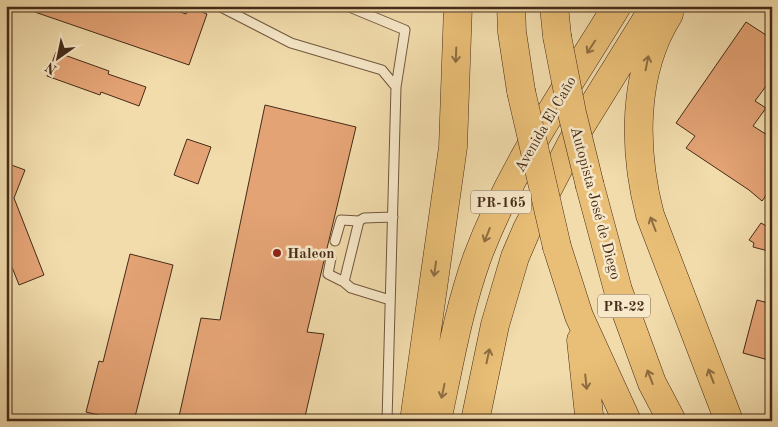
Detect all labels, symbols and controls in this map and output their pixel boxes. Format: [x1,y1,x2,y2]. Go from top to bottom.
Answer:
north arrow [32,32,82,82]
one-way arrow [586,40,596,54]
one-way arrow [451,46,461,63]
one-way arrow [643,56,652,72]
text: N [43,59,60,77]
street label: Avenida El Caño [513,74,580,175]
street label: Autopista José de Diego [567,125,622,281]
road number: PR-165 [471,190,531,213]
one-way arrow [648,216,657,231]
one-way arrow [481,227,491,242]
marker: Haleon [271,247,283,259]
place label: Haleon [287,247,335,262]
one-way arrow [430,260,440,276]
road number: PR-22 [598,294,650,318]
one-way arrow [484,348,493,364]
one-way arrow [706,368,715,384]
one-way arrow [645,370,655,385]
one-way arrow [581,374,591,390]
one-way arrow [438,383,448,399]

